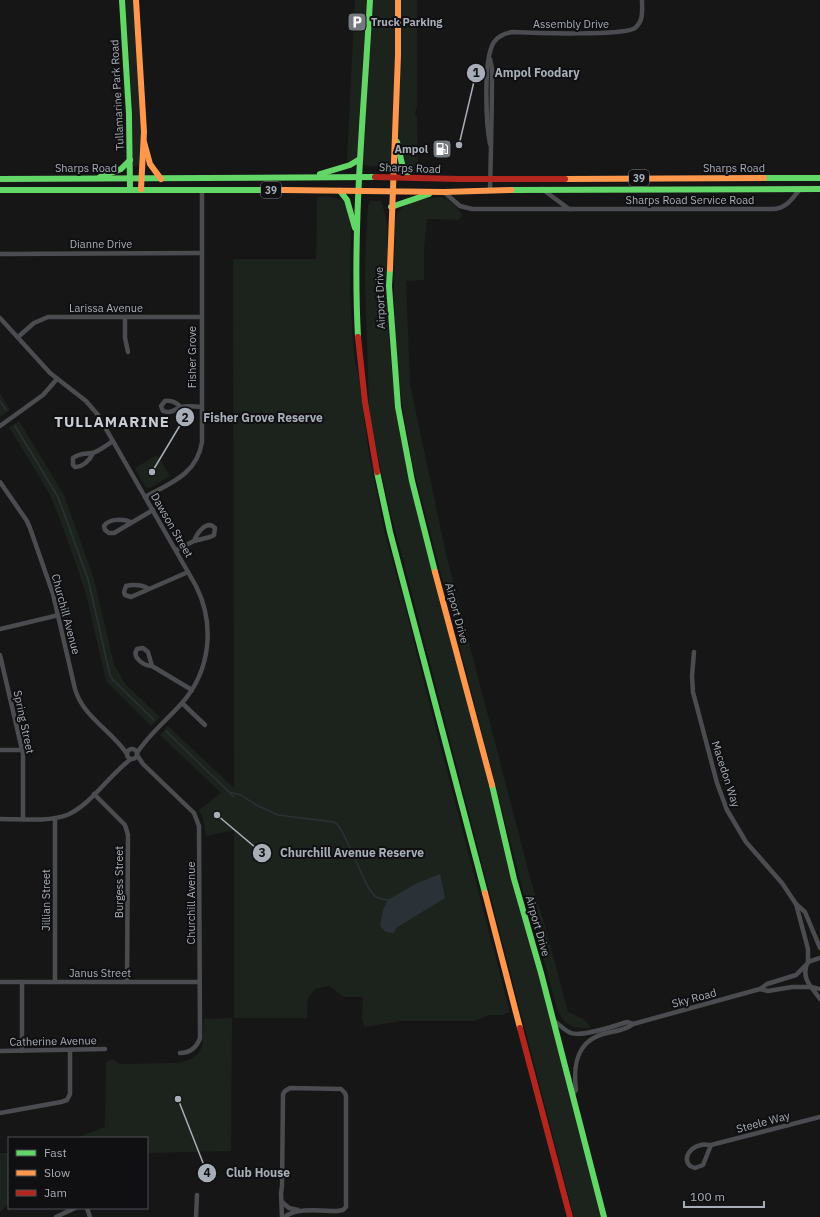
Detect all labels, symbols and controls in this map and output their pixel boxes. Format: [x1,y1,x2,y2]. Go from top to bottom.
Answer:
parking icon: Truck Parking [346,11,368,33]
place label: Truck Parking [371,15,443,29]
street label: Assembly Drive [533,17,609,31]
street label: Tullamarine Park Road [107,39,127,151]
callout: Ampol Foodary [466,61,587,85]
text: 1 [472,65,480,80]
text: Ampol Foodary [494,65,580,80]
fuel station icon: Ampol [431,138,453,160]
place label: Ampol [394,142,429,156]
street label: Sharps Road [379,160,441,176]
street label: Sharps Road [55,161,117,175]
street label: Sharps Road [703,161,765,175]
road number: 39 [629,170,649,186]
road number: 39 [261,182,281,198]
street label: Sharps Road Service Road [626,193,754,207]
street label: Dianne Drive [70,237,132,251]
street label: Airport Drive [372,267,388,329]
street label: Larissa Avenue [69,301,143,315]
street label: Fisher Grove [185,326,199,388]
callout: Fisher Grove Reserve [175,405,330,429]
text: 2 [181,410,189,425]
text: Fisher Grove Reserve [203,410,323,425]
district label: TULLAMARINE [54,412,170,431]
street label: Dawson Street [148,490,196,560]
street label: Churchill Avenue [48,572,84,656]
street label: Airport Drive [442,581,472,645]
street label: Spring Street [10,689,38,755]
street label: Macedon Way [709,739,743,809]
callout: Churchill Avenue Reserve [252,841,432,865]
text: 3 [258,845,266,860]
text: Churchill Avenue Reserve [280,845,424,860]
street label: Burgess Street [112,846,126,918]
street label: Churchill Avenue [184,861,198,945]
street label: Jillian Street [39,869,53,931]
street label: Airport Drive [523,894,553,958]
street label: Janus Street [69,966,131,980]
street label: Sky Road [670,985,718,1011]
street label: Catherine Avenue [9,1033,97,1049]
street label: Steele Way [735,1108,792,1136]
legend [8,1137,148,1209]
text: Fast [44,1145,67,1160]
callout: Club House [197,1161,298,1185]
text: Slow [44,1165,70,1180]
text: 4 [203,1165,211,1180]
text: Club House [226,1165,290,1180]
scale bar [684,1183,764,1209]
text: Jam [44,1185,67,1200]
text: 100 m [690,1189,725,1204]

